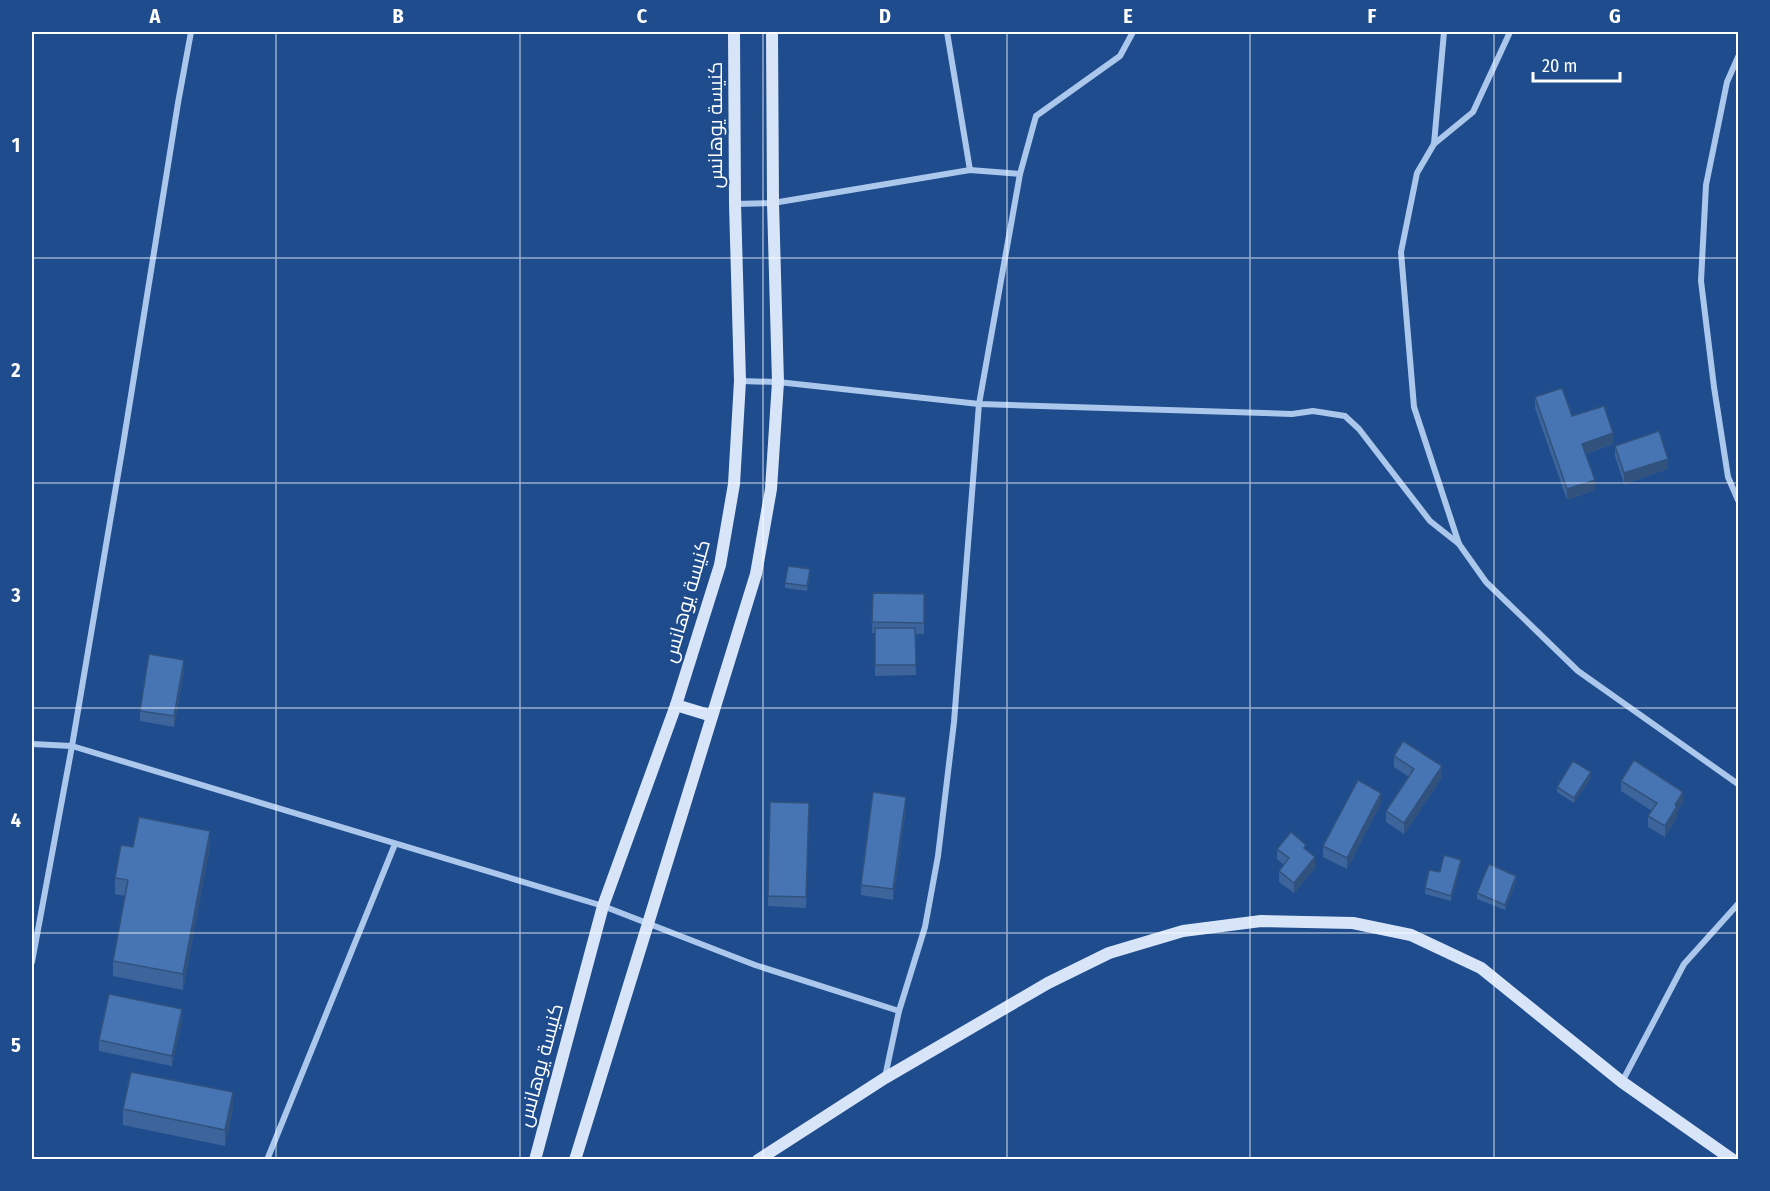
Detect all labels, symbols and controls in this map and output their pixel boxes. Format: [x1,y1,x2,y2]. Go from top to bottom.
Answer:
text: A [149,4,162,28]
text: B [392,4,404,28]
text: C [637,4,648,28]
text: D [879,4,891,28]
text: E [1123,4,1133,28]
text: F [1368,4,1377,28]
text: G [1609,4,1621,28]
scale bar [1533,45,1620,83]
text: 20 m [1542,55,1577,77]
street label: كنيسة يوهانس [703,62,728,188]
text: 1 [12,133,20,157]
text: 2 [10,358,21,382]
street label: كنيسة يوهانس [657,537,716,665]
text: 3 [10,583,21,607]
text: 4 [11,808,21,832]
street label: كنيسة يوهانس [512,1001,569,1130]
text: 5 [11,1033,21,1057]

